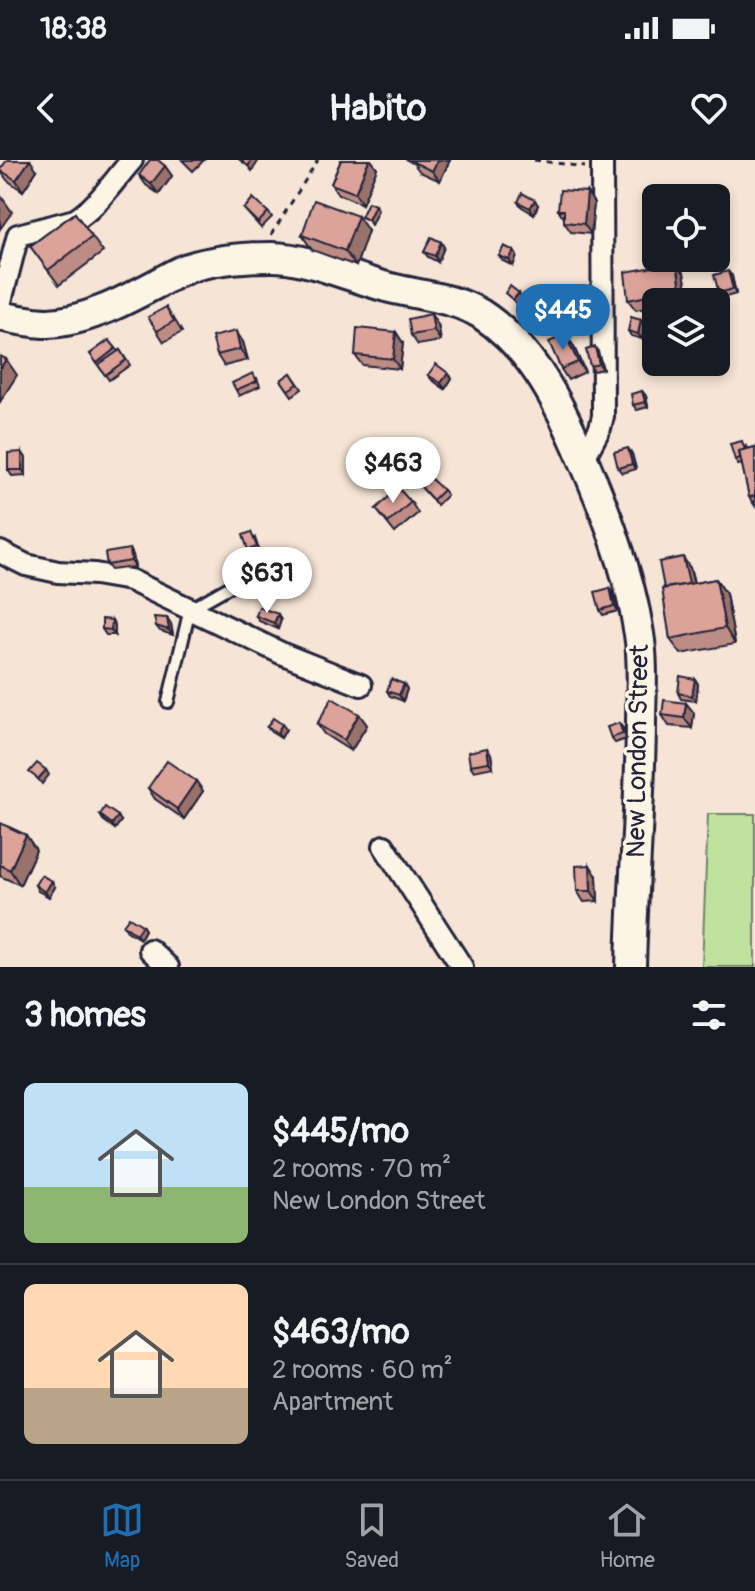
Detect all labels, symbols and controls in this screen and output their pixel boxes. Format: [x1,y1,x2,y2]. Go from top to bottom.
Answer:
text: 18:38 [40,10,107,47]
icon: back [24,86,68,130]
text: Habito [329,86,426,131]
icon: heart [687,86,731,130]
map controls [642,184,730,376]
button: locate [642,184,730,272]
pin: $445 [516,284,610,352]
button: layers [642,288,730,376]
text: $445 [534,294,592,326]
pin: $463 [346,437,440,505]
text: $463 [364,447,422,479]
pin: $631 [220,547,314,615]
text: $631 [240,557,294,589]
street label: New London Street [620,644,656,858]
icon: filters [687,993,731,1037]
text: 3 homes [24,994,146,1037]
text: $445/mo [272,1110,409,1153]
icon: home [88,1115,184,1211]
text: 2 rooms · 70 m² [272,1153,451,1185]
text: New London Street [272,1185,485,1217]
text: $463/mo [272,1311,410,1354]
icon: home [88,1316,184,1412]
text: 2 rooms · 60 m² [272,1354,453,1386]
text: Apartment [272,1386,393,1418]
tab: Map [100,1498,144,1574]
tab: Saved [344,1498,399,1574]
tab: Home [599,1498,655,1574]

